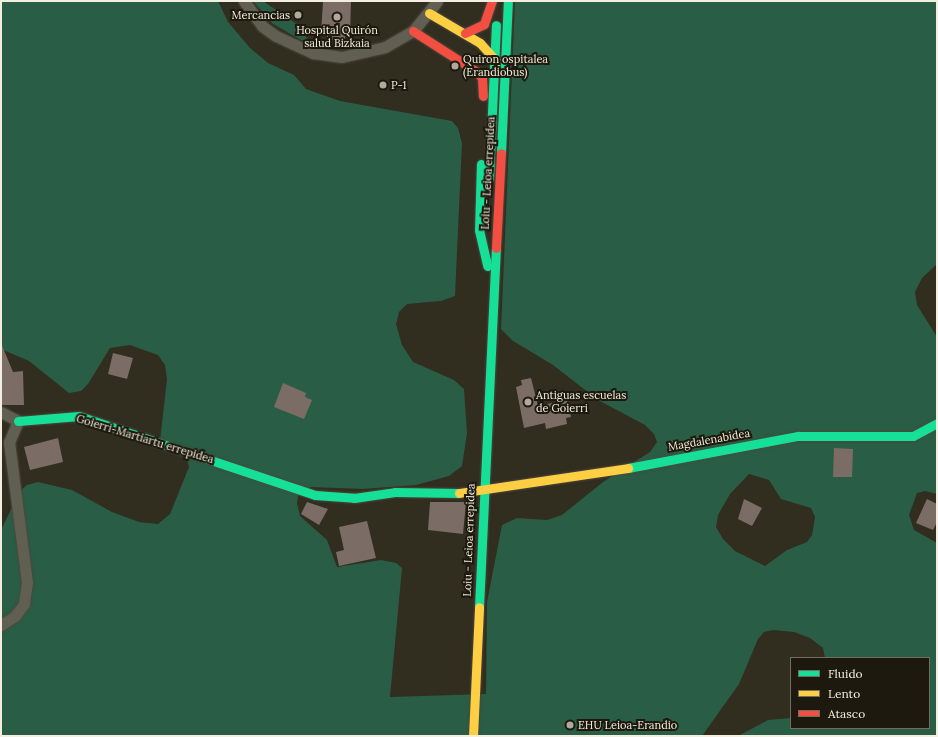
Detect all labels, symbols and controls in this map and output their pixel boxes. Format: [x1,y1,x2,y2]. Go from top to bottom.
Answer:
place label: Mercancias [231,8,290,22]
marker: Mercancias [293,10,303,20]
marker: Hospital Quirón salud Bizkaia [331,11,343,23]
place label: Hospital Quirón salud Bizkaia [296,24,378,50]
place label: Quiron ospitalea (Erandiobus) [463,53,548,79]
marker: Quiron ospitalea (Erandiobus) [450,61,460,71]
place label: P-1 [391,78,407,92]
marker: P-1 [378,80,388,90]
street label: Loiu - Leioa errepidea [478,116,498,230]
place label: Antiguas escuelas de Goierri [536,389,626,415]
marker: Antiguas escuelas de Goierri [523,397,533,407]
street label: Goierri-Martiartu errepidea [75,412,215,466]
street label: Magdalenabidea [667,426,751,454]
street label: Loiu - Leioa errepidea [460,483,478,597]
legend [790,657,930,729]
text: Fluido [828,666,863,681]
text: Lento [828,686,860,701]
text: Atasco [828,706,865,721]
place label: EHU Leioa-Erandio [578,718,677,732]
marker: EHU Leioa-Erandio [565,720,575,730]

